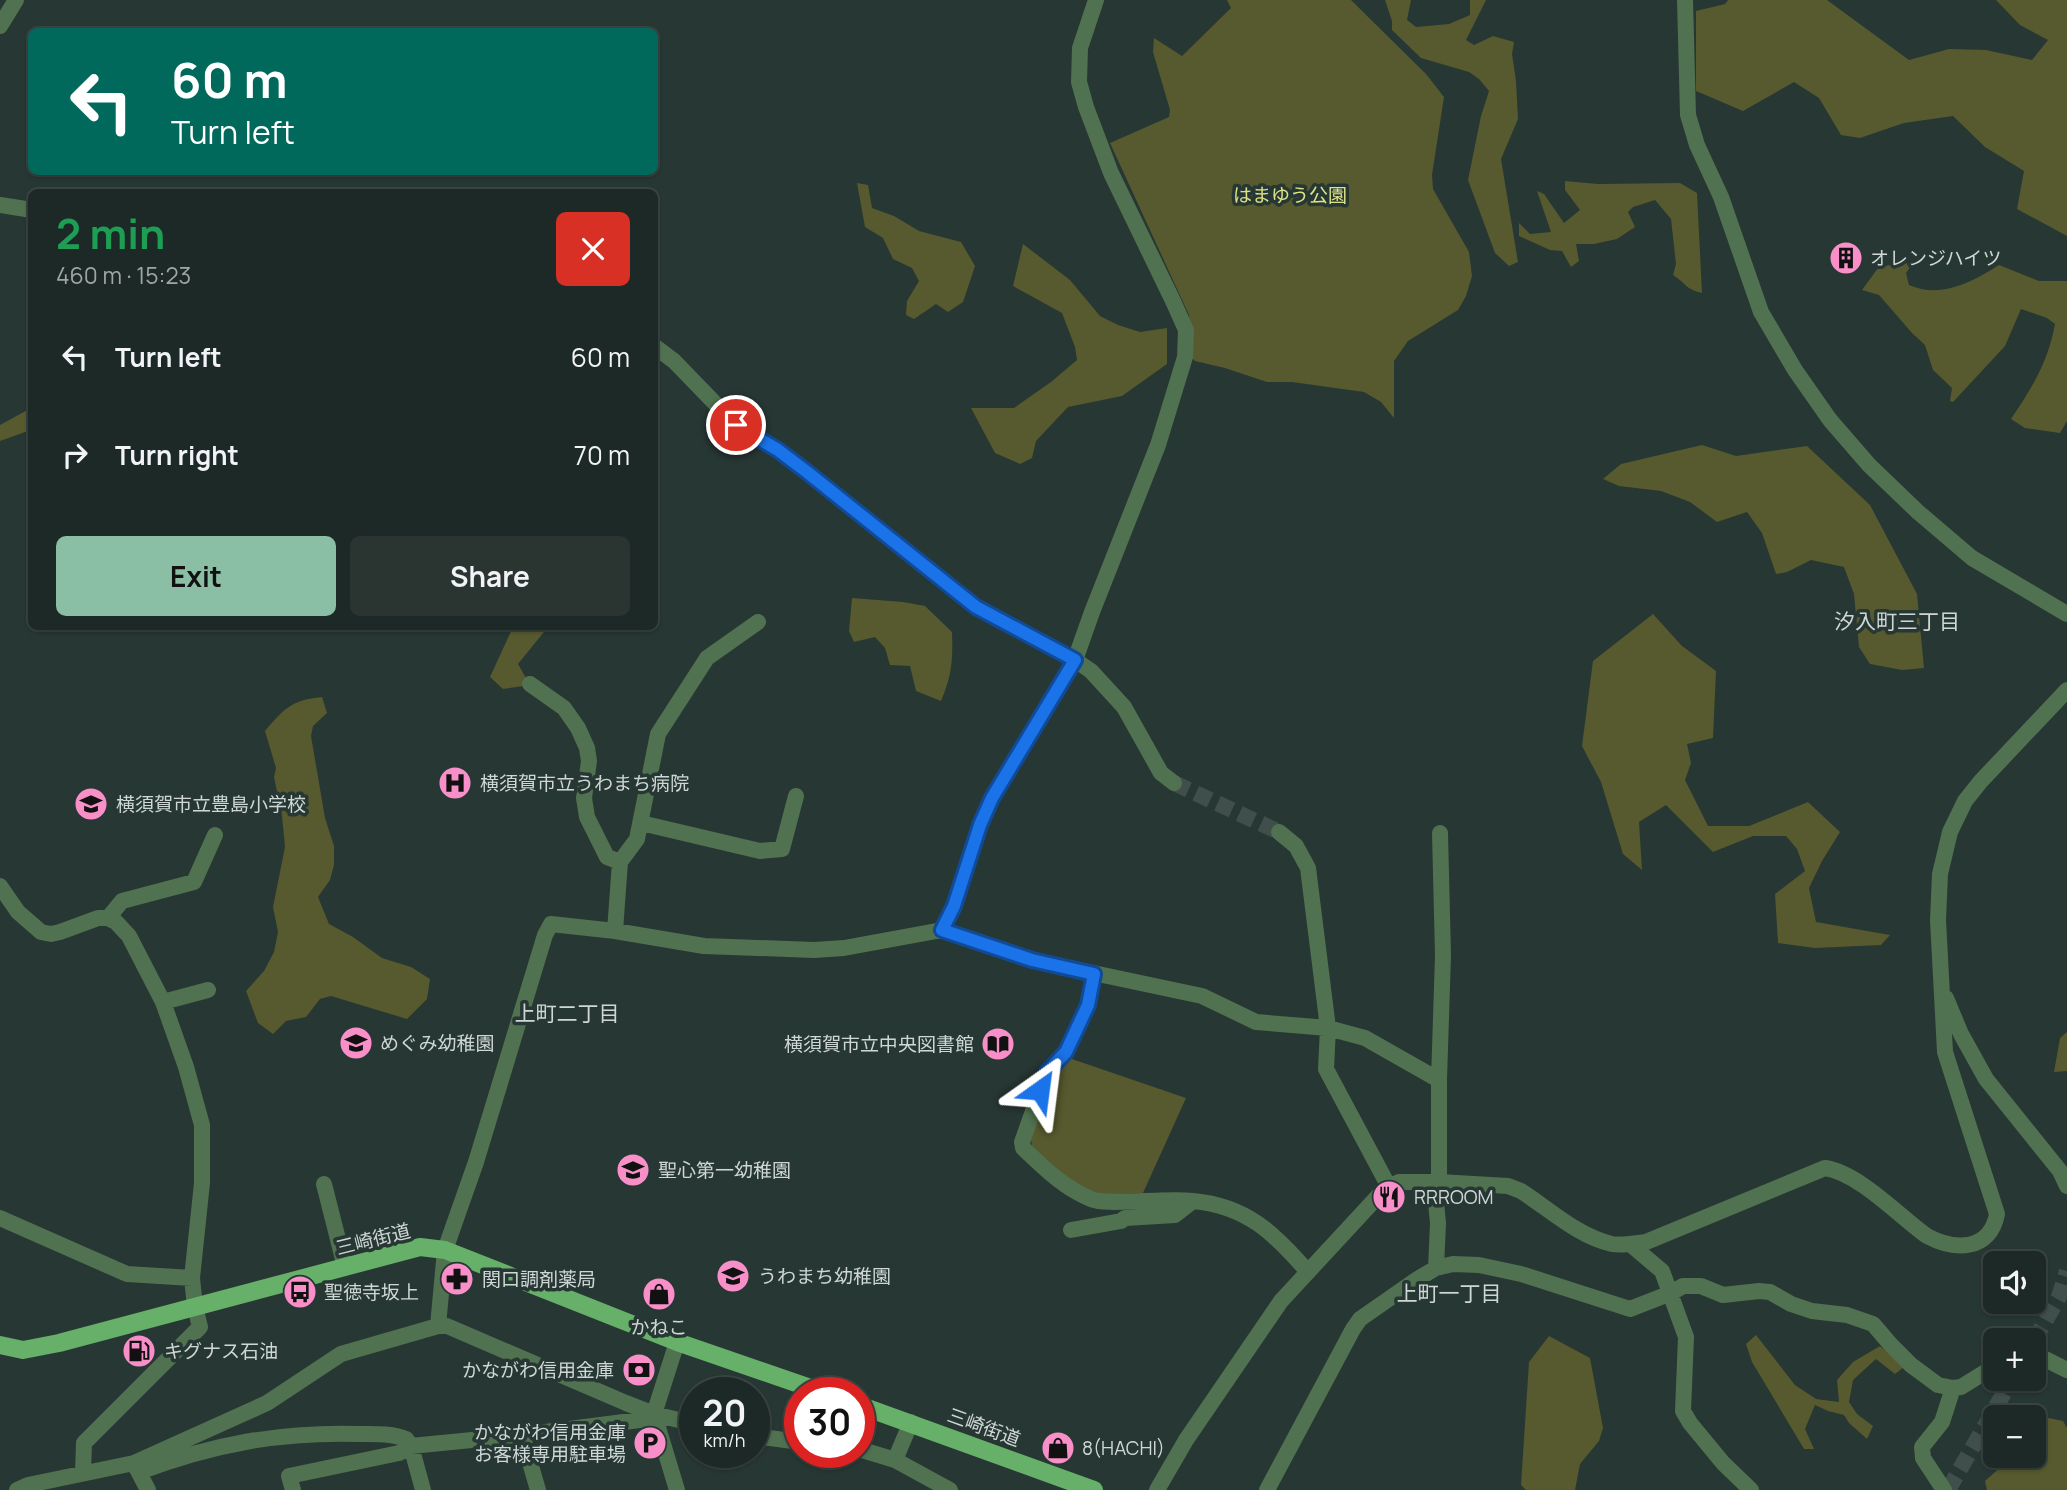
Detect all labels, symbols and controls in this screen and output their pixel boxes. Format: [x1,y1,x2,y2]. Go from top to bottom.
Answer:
text: 60 m [171,46,288,113]
icon: left [56,56,147,147]
text: Turn left [171,110,295,154]
park label: はまゆう公園 [1233,182,1347,208]
text: 2 min [56,204,165,262]
button: close [556,212,630,286]
building icon: オレンジハイツ [1827,239,1865,277]
place label: オレンジハイツ [1870,245,2001,271]
text: 460 m · 15:23 [56,259,191,291]
icon: left [56,338,94,376]
text: Turn left [115,339,222,375]
text: 60 m [571,339,630,375]
pin [706,395,766,455]
icon: arrive [717,406,755,444]
icon: right [56,436,94,474]
text: Turn right [115,437,239,473]
text: 70 m [574,437,630,473]
button: Exit [56,536,336,616]
button: Share [350,536,630,616]
district label: 汐入町三丁目 [1834,607,1960,635]
hospital icon: 横須賀市立うわまち病院 [436,764,474,802]
place label: 横須賀市立うわまち病院 [480,770,689,796]
school or university icon: 横須賀市立豊島小学校 [72,785,110,823]
place label: 横須賀市立豊島小学校 [116,791,306,817]
district label: 上町二丁目 [515,999,620,1027]
school or university icon: めぐみ幼稚園 [337,1024,375,1062]
library icon: 横須賀市立中央図書館 [979,1025,1017,1063]
place label: めぐみ幼稚園 [380,1030,495,1056]
place label: 横須賀市立中央図書館 [784,1031,974,1057]
position arrow [1003,1053,1077,1127]
school or university icon: 聖心第一幼稚園 [614,1151,652,1189]
place label: 聖心第一幼稚園 [658,1157,791,1183]
restaurant icon: RRROOM [1370,1178,1408,1216]
place label: RRROOM [1414,1184,1493,1210]
street label: 三崎街道 [333,1217,413,1261]
map controls [1983,1251,2046,1468]
button: sound [1983,1251,2046,1314]
school or university icon: うわまち幼稚園 [714,1257,752,1295]
pharmacy icon: 関口調剤薬局 [438,1260,476,1298]
place label: うわまち幼稚園 [758,1263,891,1289]
place label: 関口調剤薬局 [482,1266,596,1292]
bus stop icon: 聖徳寺坂上 [281,1273,319,1311]
shop icon: かねこ [640,1275,678,1313]
place label: 聖徳寺坂上 [324,1279,419,1305]
district label: 上町一丁目 [1397,1279,1502,1307]
place label: かねこ [630,1314,688,1340]
button: + [1983,1328,2046,1391]
fuel station icon: キグナス石油 [120,1332,158,1370]
place label: キグナス石油 [164,1338,278,1364]
bank icon: かながわ信用金庫 [620,1351,658,1389]
place label: かながわ信用金庫 [462,1357,614,1383]
speed limit sign: 30 [784,1377,875,1468]
text: 20 [703,1389,746,1437]
street label: 三崎街道 [944,1402,1024,1452]
button: − [1983,1405,2046,1468]
place label: かながわ信用金庫 お客様専用駐車場 [474,1419,626,1467]
parking icon: かながわ信用金庫 お客様専用駐車場 [631,1424,669,1462]
text: km/h [704,1428,745,1452]
shop icon: 8(HACHI) [1039,1429,1077,1467]
place label: 8(HACHI) [1082,1435,1165,1461]

